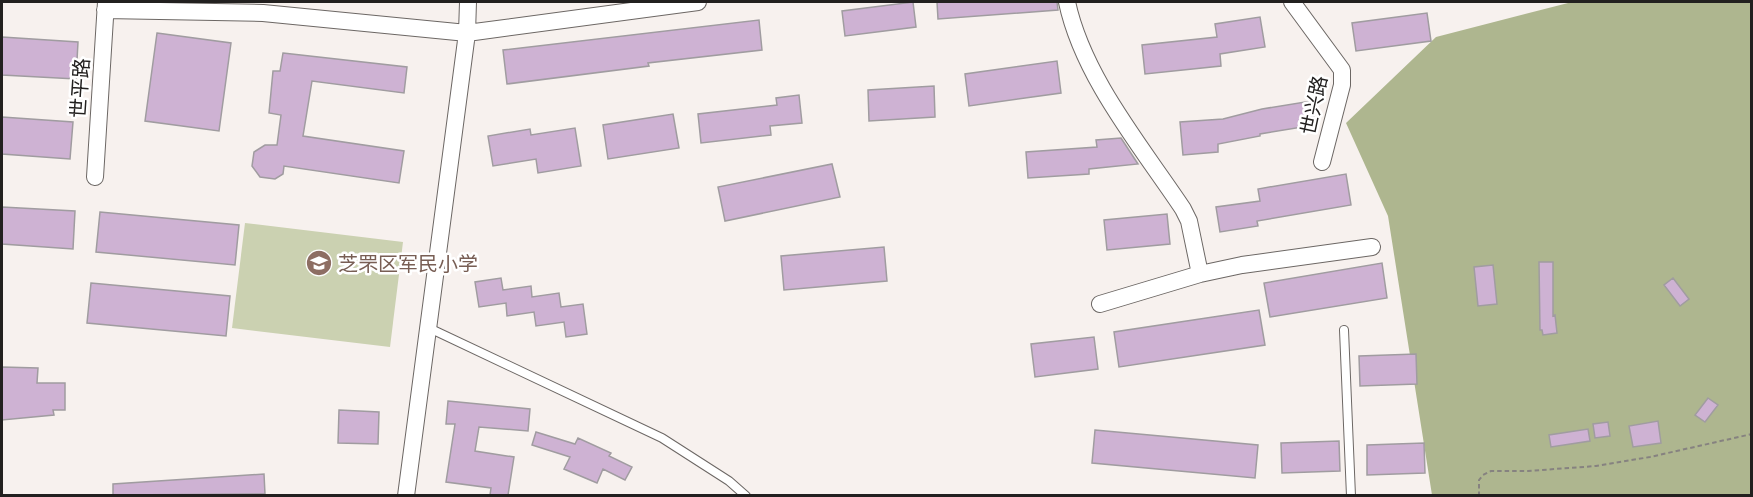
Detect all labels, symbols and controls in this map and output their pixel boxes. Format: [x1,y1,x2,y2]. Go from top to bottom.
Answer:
street label: 世平路 [65,57,93,119]
street label: 世兴路 [1295,73,1331,137]
school or university icon: 芝罘区军民小学 [304,248,334,278]
place label: 芝罘区军民小学 [338,251,478,275]

